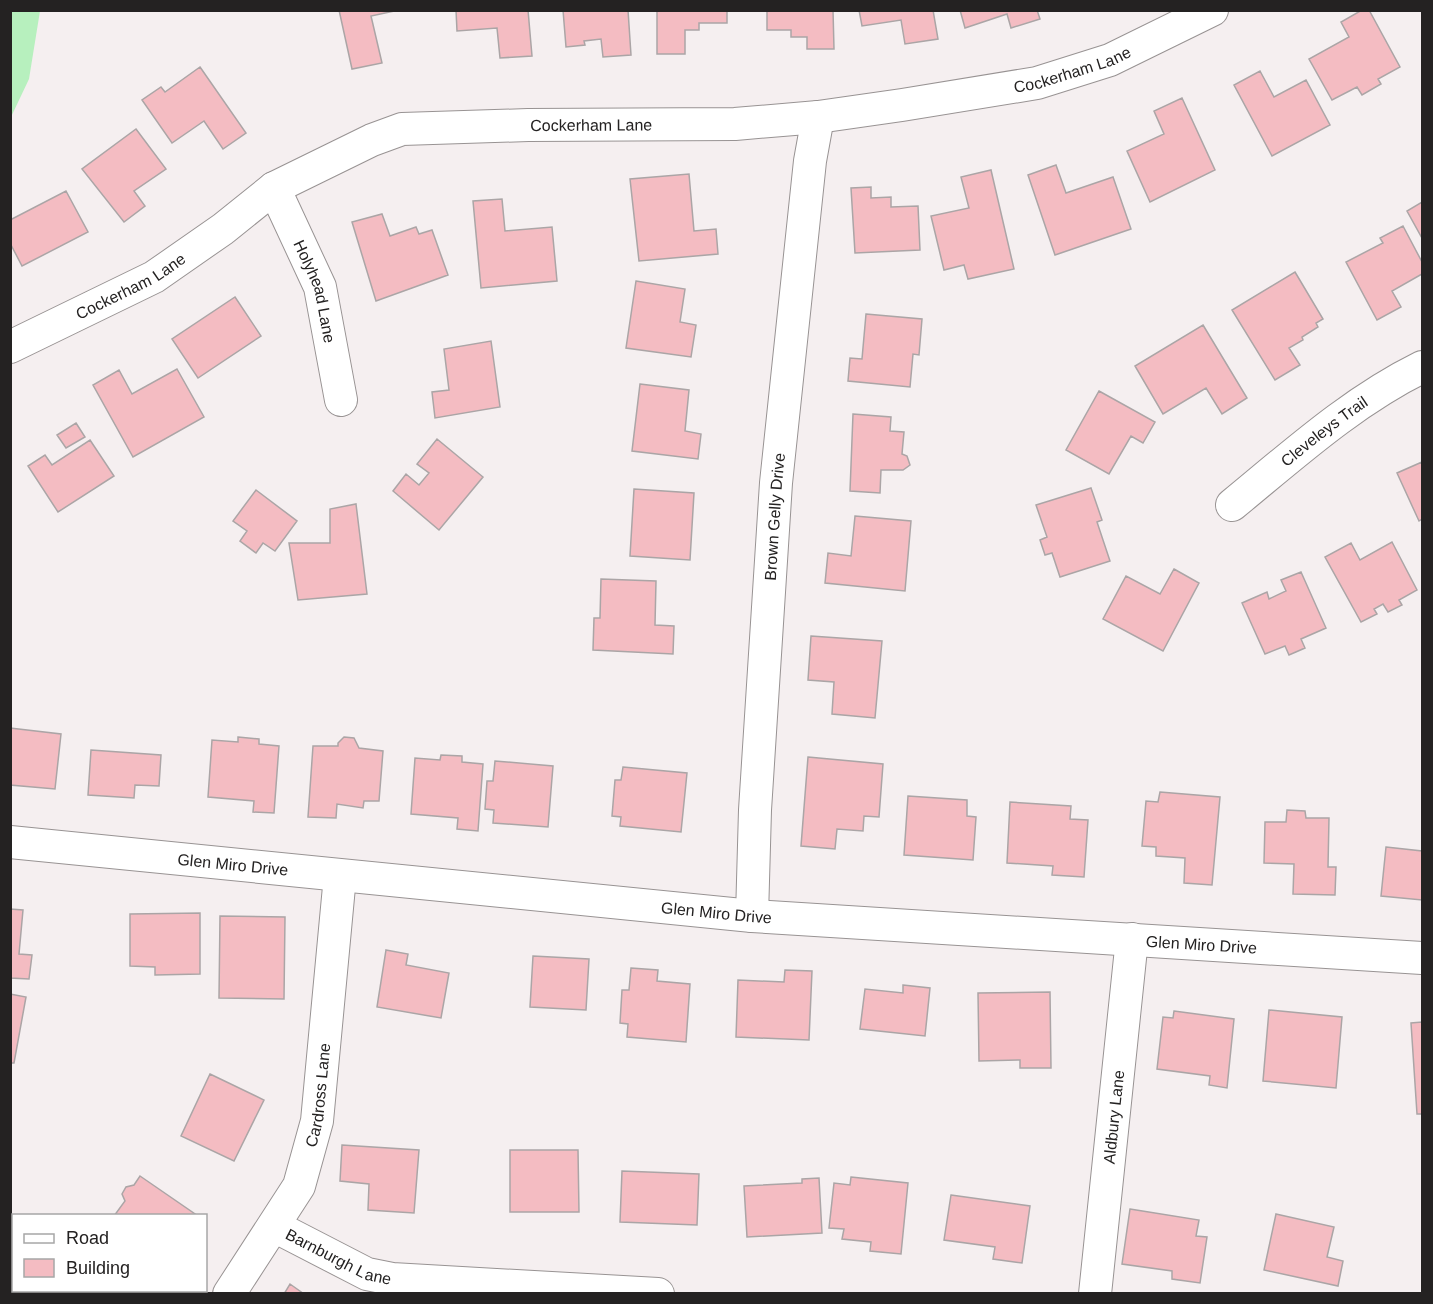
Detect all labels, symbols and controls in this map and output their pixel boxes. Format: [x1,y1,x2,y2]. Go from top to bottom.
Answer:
street label: Cockerham Lane [1012,43,1134,96]
street label: Cockerham Lane [530,116,652,134]
street label: Holyhead Lane [290,237,338,344]
street label: Cockerham Lane [73,250,189,323]
street label: Cleveleys Trail [1278,393,1371,470]
street label: Brown Gelly Drive [762,452,788,581]
street label: Glen Miro Drive [177,851,289,879]
street label: Glen Miro Drive [660,899,772,926]
street label: Glen Miro Drive [1145,933,1258,957]
street label: Cardross Lane [302,1042,333,1149]
street label: Aldbury Lane [1101,1069,1127,1165]
legend [12,1214,207,1292]
street label: Barnburgh Lane [283,1226,393,1288]
text: Road [66,1228,109,1248]
text: Building [66,1258,130,1278]

